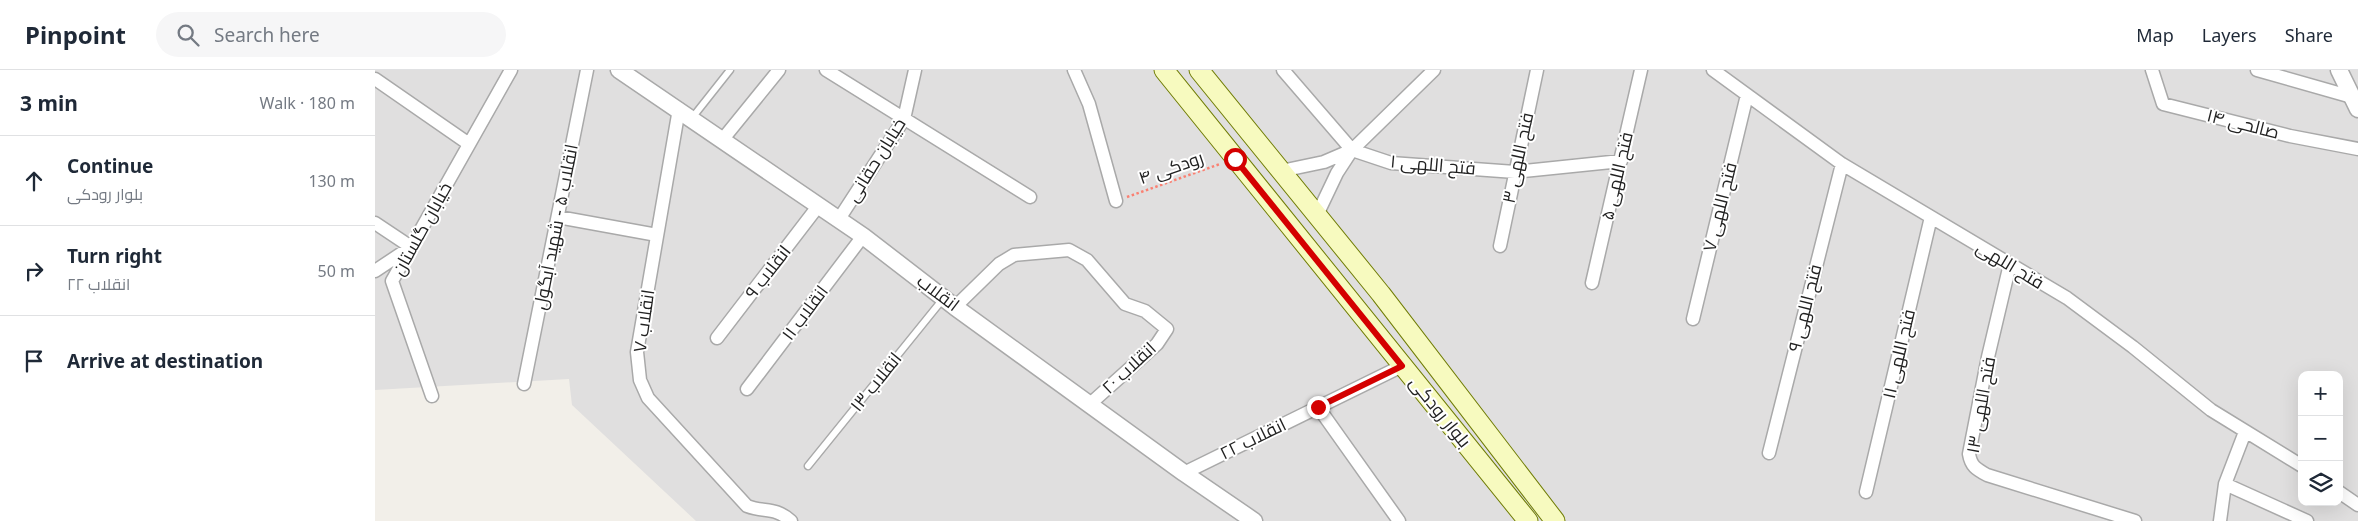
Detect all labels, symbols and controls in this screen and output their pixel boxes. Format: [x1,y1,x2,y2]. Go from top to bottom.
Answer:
search box [156,12,506,57]
text: Pinpoint [25,18,126,51]
icon: search [174,21,202,49]
text: Search here [214,22,320,48]
text: Map [2136,23,2174,47]
text: Layers [2202,23,2257,47]
text: Share [2285,23,2333,47]
text: 3 min [20,89,78,117]
text: Walk · 180 m [260,92,355,114]
street label: صالحی ۱۴ [2204,102,2282,144]
street label: فتح اللهی ۳ [1496,110,1539,206]
street label: خیابان حقانی [840,113,910,206]
street label: فتح اللهی ۵ [1594,129,1639,222]
street label: انقلاب ۵ - شهید آبگول [527,142,583,312]
street label: رودکی ۴ [1135,145,1206,189]
route start [1224,148,1247,171]
street label: فتح اللهی ۱ [1389,148,1477,181]
text: Continue [67,153,153,179]
street label: فتح اللهی ۷ [1696,160,1743,254]
icon: ahead [20,167,48,195]
text: 130 m [308,170,355,192]
street label: خیابان گلستان [386,178,457,279]
text: بلوار رودکی [67,183,143,205]
street label: فتح اللهی [1972,234,2049,295]
street label: انقلاب ۹ [739,240,796,303]
text: Turn right [67,243,162,269]
icon: right [20,257,48,285]
text: 50 m [318,260,355,282]
street label: فتح اللهی ۹ [1782,262,1827,354]
street label: انقلاب [912,268,965,316]
text: انقلاب ۲۲ [67,273,130,295]
street label: انقلاب ۱۱ [776,280,833,345]
street label: انقلاب ۷ [627,288,659,354]
street label: فتح اللهی ۱۱ [1876,307,1921,401]
street label: انقلاب ۲۰ [1096,336,1161,399]
icon: arrive [20,347,48,375]
street label: انقلاب ۱۳ [844,347,907,416]
text: Arrive at destination [67,348,263,374]
street label: فتح اللهی ۱۳ [1960,355,2001,455]
street label: بلوار رودکی [1405,371,1477,452]
map controls [2298,371,2343,506]
button: + [2298,371,2343,416]
route end [1307,396,1330,419]
street label: انقلاب ۲۲ [1215,412,1290,464]
button: − [2298,416,2343,461]
button: layers [2298,461,2343,506]

